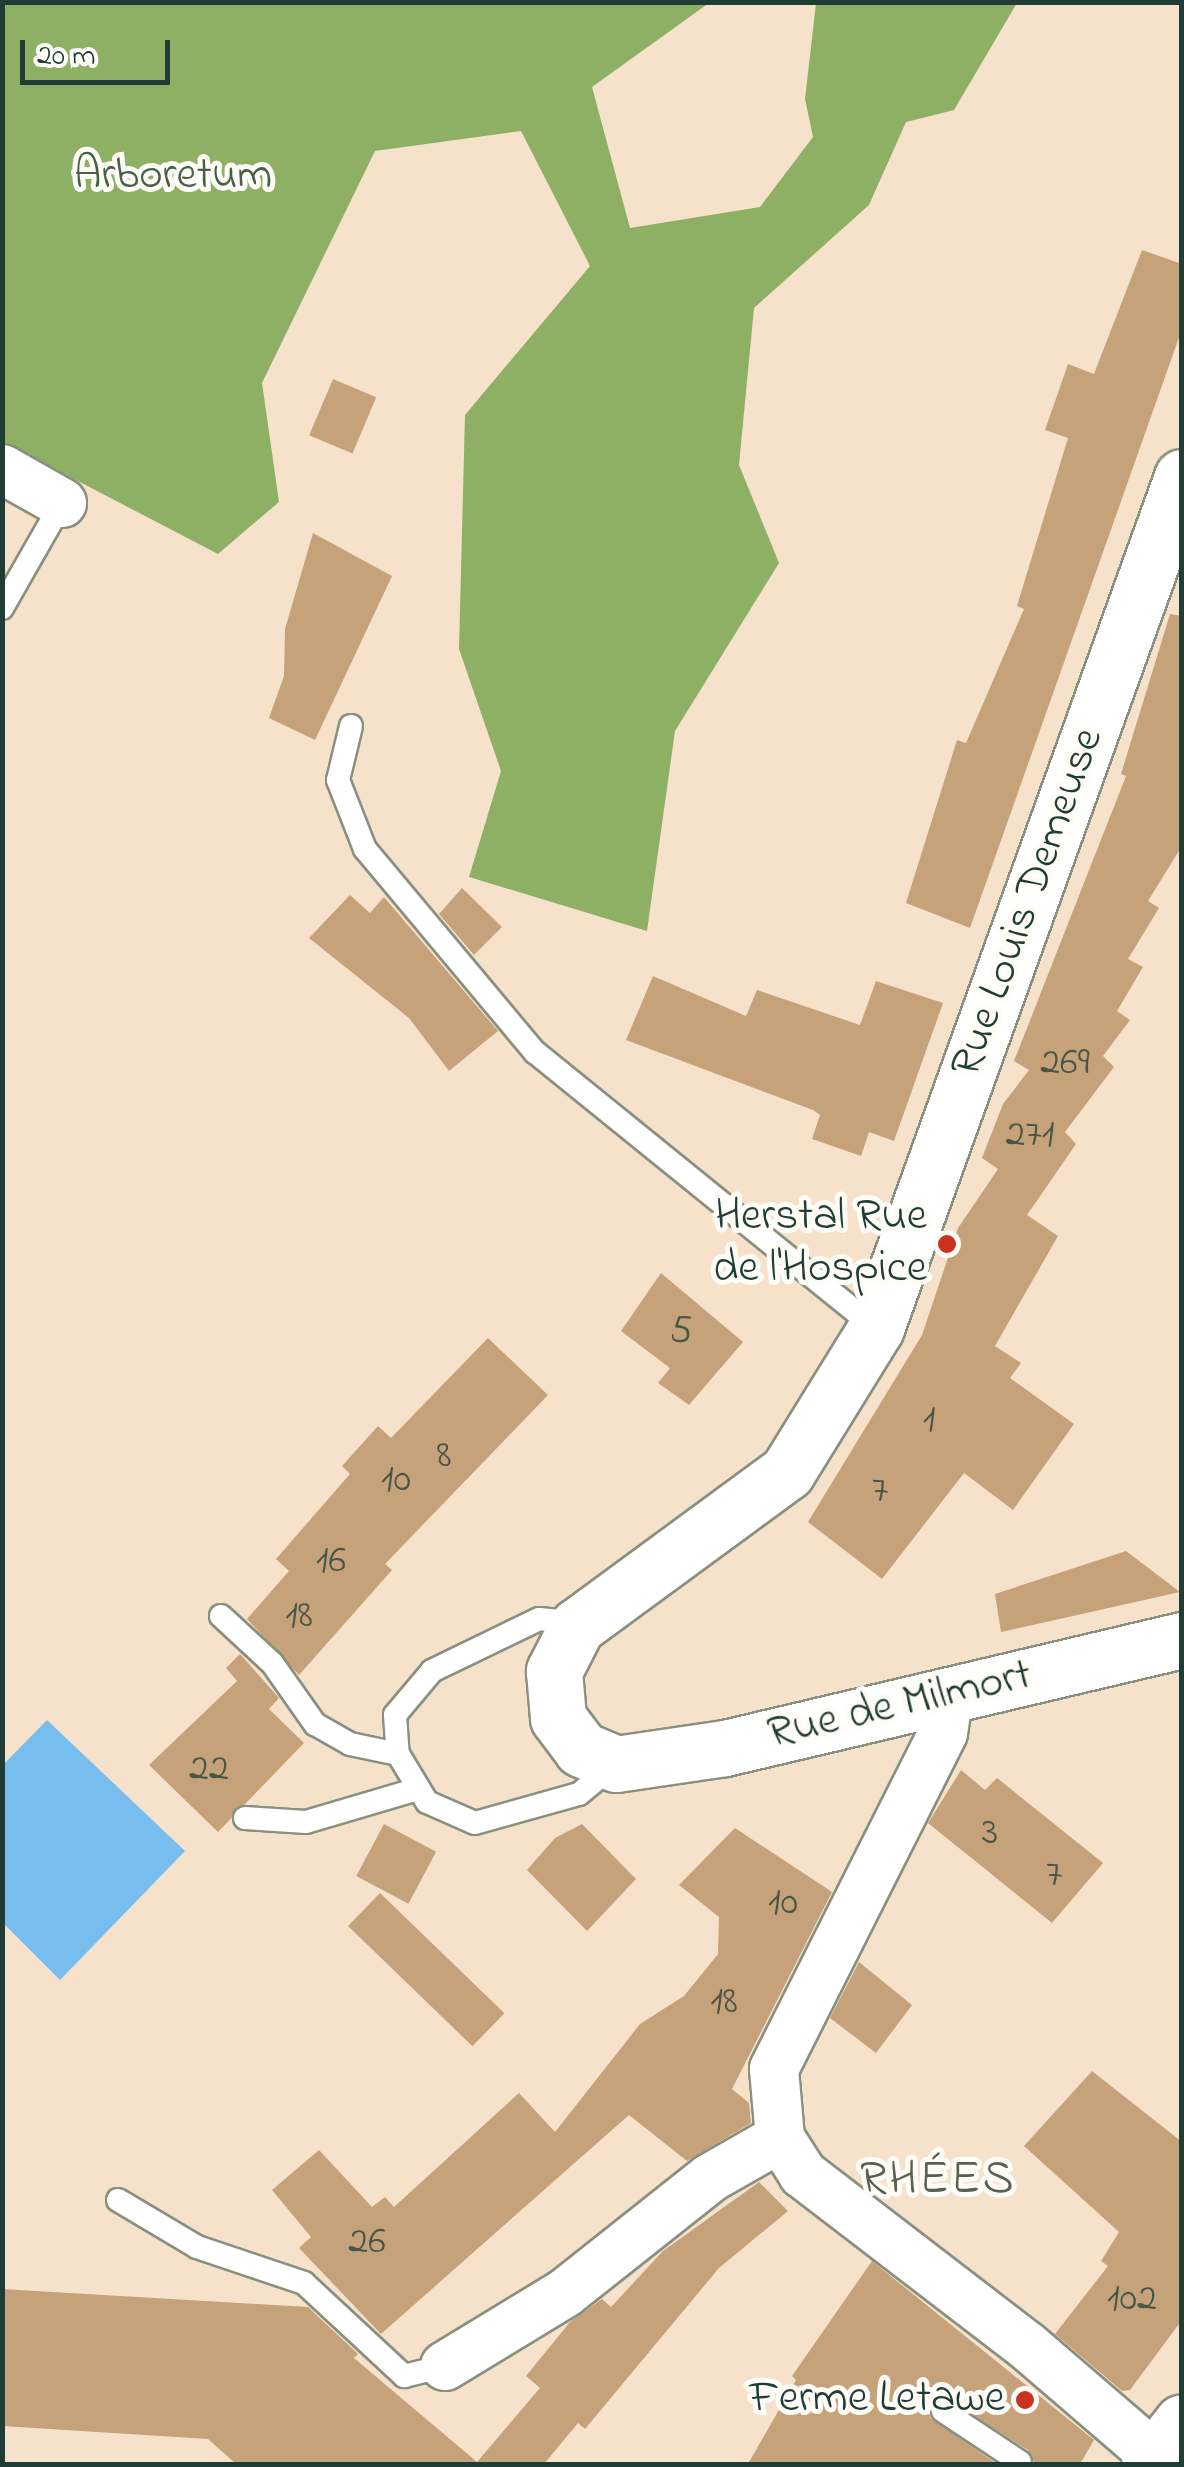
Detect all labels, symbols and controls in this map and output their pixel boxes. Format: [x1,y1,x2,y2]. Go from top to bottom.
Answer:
scale bar [25,20,175,82]
text: 20 m [37,35,96,79]
park label: Arboretum [74,150,272,204]
street label: Rue Louis Demeuse [941,721,1117,1085]
house number: 269 [1040,1040,1090,1088]
house number: 271 [1005,1112,1055,1160]
place label: Herstal Rue de l'Hospice [713,1191,927,1297]
marker: Herstal Rue de l'Hospice [936,1233,958,1255]
house number: 5 [670,1308,692,1356]
house number: 1 [923,1397,935,1445]
house number: 8 [437,1433,451,1481]
house number: 10 [381,1457,411,1505]
house number: 7 [872,1468,888,1516]
house number: 16 [316,1538,346,1586]
house number: 18 [285,1593,313,1641]
street label: Rue de Milmort [763,1649,1037,1763]
house number: 22 [189,1746,229,1794]
house number: 3 [982,1810,998,1858]
house number: 7 [1046,1852,1062,1900]
house number: 10 [768,1880,798,1928]
house number: 18 [710,1979,738,2027]
district label: RHÉES [860,2152,1016,2210]
house number: 26 [348,2219,386,2267]
house number: 102 [1107,2276,1157,2324]
place label: Ferme Letawe [749,2373,1005,2427]
marker: Ferme Letawe [1014,2389,1036,2411]

